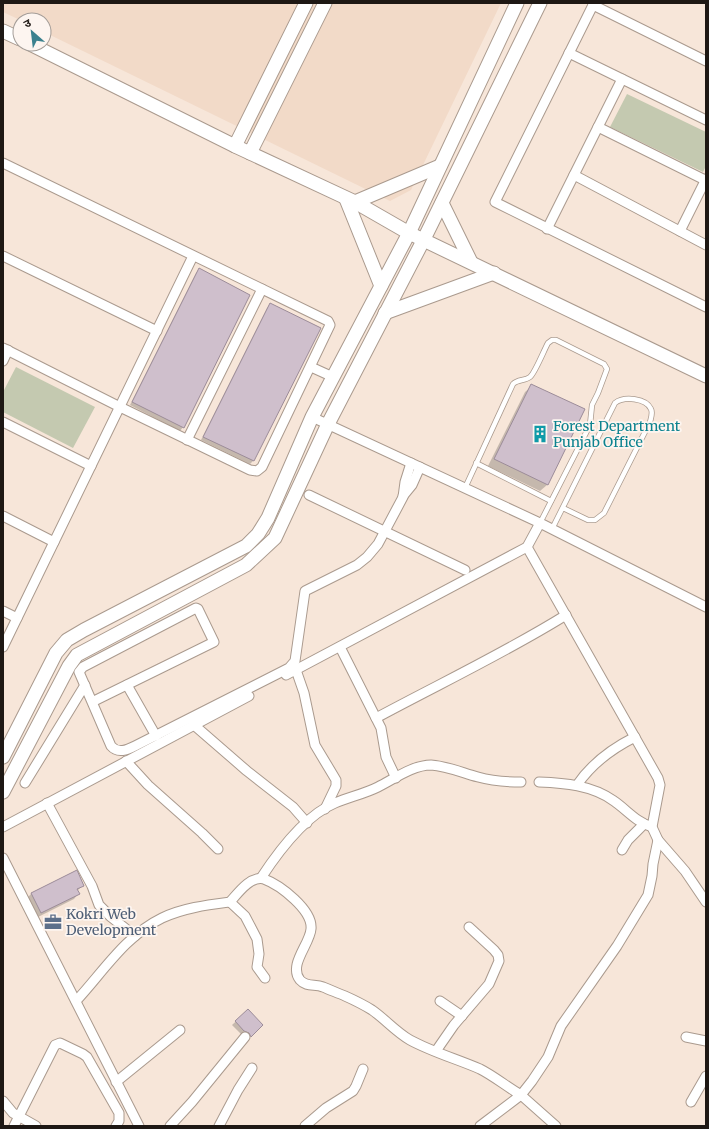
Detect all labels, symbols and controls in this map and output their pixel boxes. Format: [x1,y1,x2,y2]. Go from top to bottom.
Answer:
north arrow [12,12,52,52]
text: उ [21,15,34,31]
place label: Forest Department Punjab Office [553,417,681,451]
building icon: Forest Department Punjab Office [530,424,550,444]
place label: Kokri Web Development [66,905,157,939]
office icon: Kokri Web Development [43,912,63,932]

